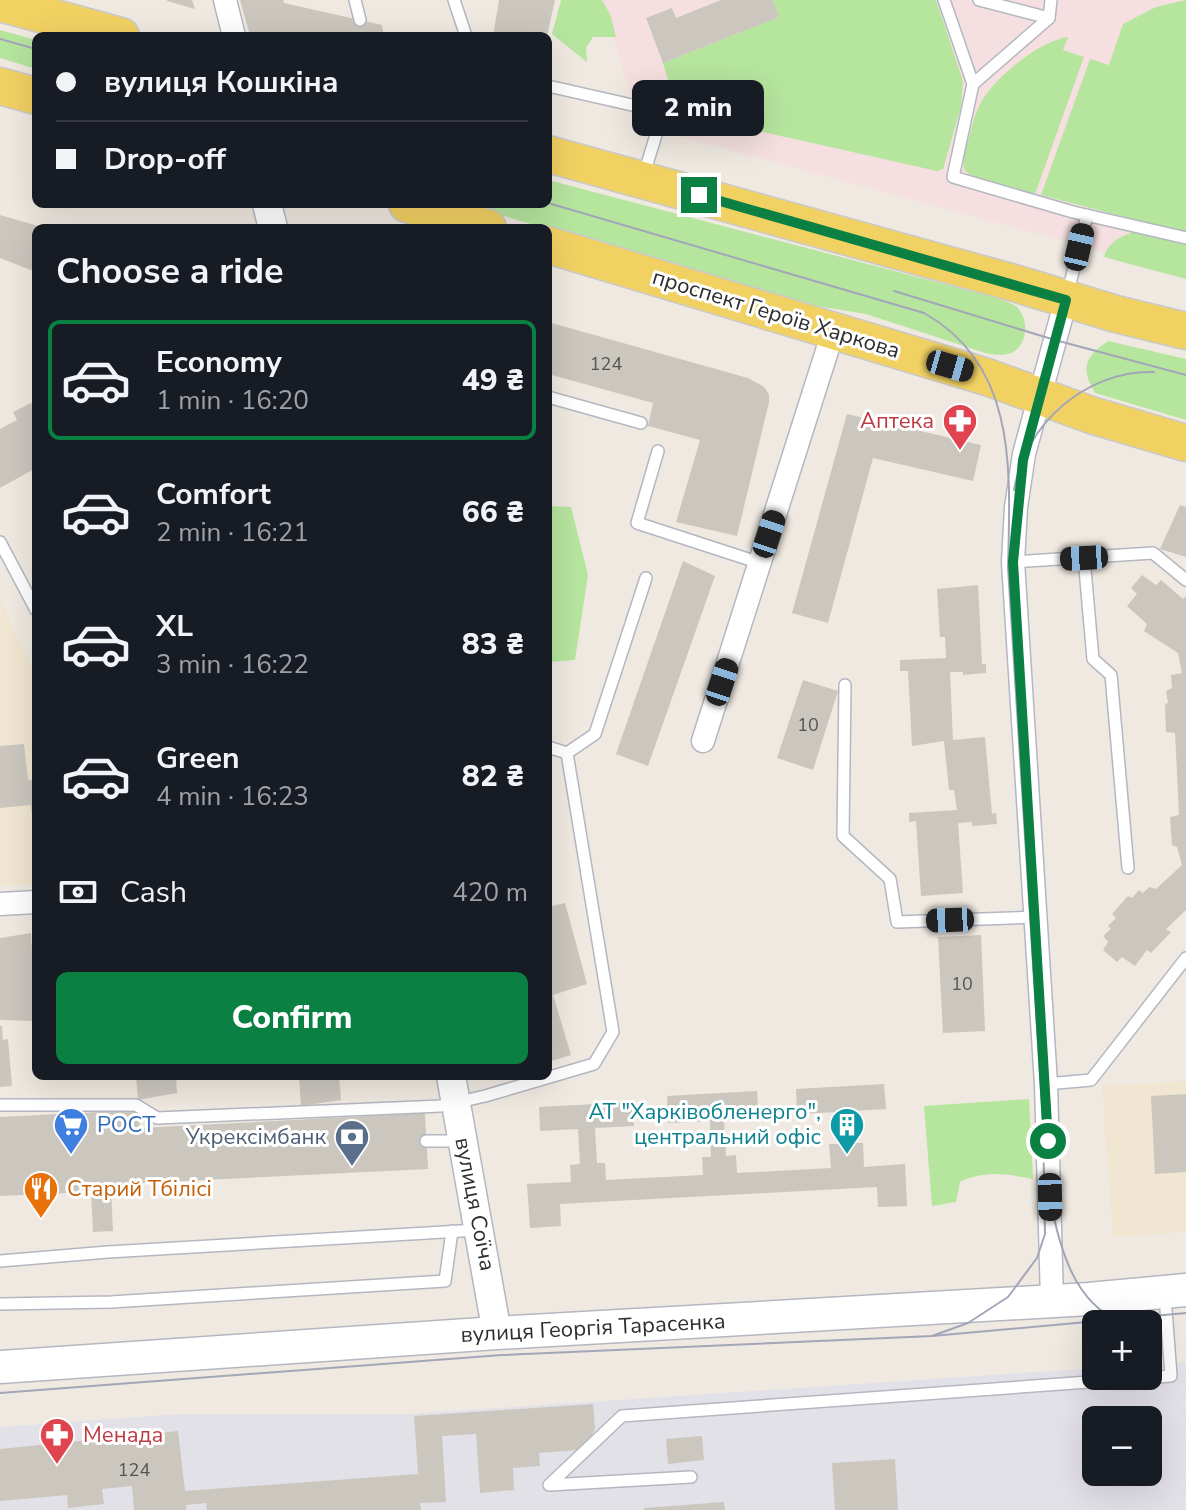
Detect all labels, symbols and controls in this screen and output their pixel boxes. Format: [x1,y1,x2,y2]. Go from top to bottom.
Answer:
text: вулиця Кошкіна [104,62,339,103]
callout: 2 min [633,79,765,135]
text: 2 min [664,90,732,125]
text: Drop-off [104,139,226,180]
route end [681,177,717,213]
car [1062,221,1096,273]
text: Choose a ride [56,247,284,296]
street label: проспект Героїв Харкова [649,262,903,366]
text: Economy [156,342,282,383]
icon: car [60,344,132,416]
car [924,348,976,384]
house number: 124 [590,352,622,376]
text: 49 ₴ [462,360,524,401]
text: 1 min · 16:20 [156,383,309,418]
pharmacy icon: Аптека [941,402,979,452]
place label: Аптека [860,406,934,436]
text: Comfort [156,474,271,515]
icon: car [60,476,132,548]
text: 66 ₴ [462,492,524,533]
car [750,507,788,561]
text: 2 min · 16:21 [156,515,309,550]
car [1059,545,1109,571]
text: XL [156,606,193,647]
icon: car [60,608,132,680]
text: 83 ₴ [462,624,524,665]
text: 3 min · 16:22 [156,647,309,682]
car [703,655,741,709]
house number: 10 [797,713,819,737]
text: Green [156,738,240,779]
icon: car [60,740,132,812]
text: 82 ₴ [462,756,524,797]
text: 4 min · 16:23 [156,779,309,814]
icon: cash [56,870,100,914]
text: Cash [120,872,187,913]
text: 420 m [452,875,528,910]
car [926,907,974,933]
button: Confirm [56,972,528,1064]
house number: 10 [951,972,973,996]
place label: АТ "Харківобленерго", центральний офіс [588,1097,821,1152]
supermarket icon: РОСТ [52,1106,90,1156]
building icon: АТ "Харківобленерго", центральний офіс [828,1106,866,1156]
place label: РОСТ [97,1110,156,1140]
bank icon: Укрексімбанк [333,1118,371,1168]
place label: Укрексімбанк [185,1122,326,1152]
route start [1030,1123,1066,1159]
street label: вулиця Соїча [447,1135,503,1273]
restaurant icon: Старий Тбілісі [22,1170,60,1220]
car [1038,1173,1062,1221]
place label: Старий Тбілісі [67,1174,212,1204]
street label: вулиця Георгія Тарасенка [460,1306,726,1350]
map controls [1082,1310,1162,1486]
button: + [1082,1310,1162,1390]
button: − [1082,1406,1162,1486]
pharmacy icon: Менада [38,1416,76,1466]
place label: Менада [83,1420,163,1450]
house number: 124 [118,1458,150,1482]

